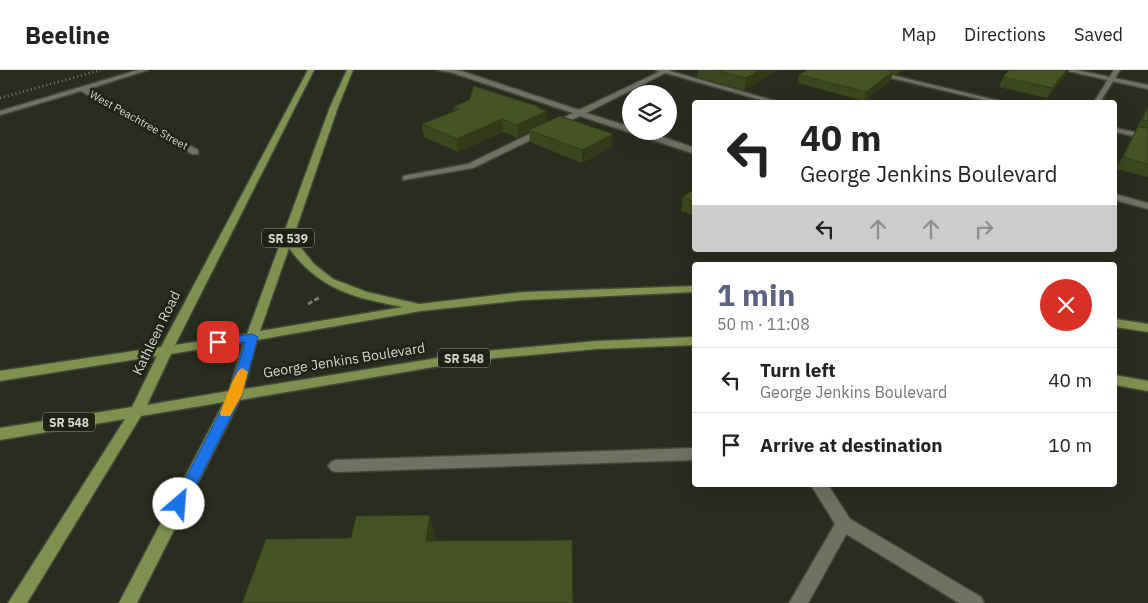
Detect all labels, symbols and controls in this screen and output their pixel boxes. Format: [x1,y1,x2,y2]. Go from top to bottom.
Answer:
text: Beeline [25,19,110,51]
text: Map [901,23,936,46]
text: Directions [964,23,1046,46]
text: Saved [1074,23,1123,46]
map controls [622,85,677,140]
button: layers [622,85,677,140]
street label: West Peachtree Street [87,87,191,153]
text: 40 m [800,115,882,161]
icon: left [717,120,782,185]
text: George Jenkins Boulevard [800,159,1057,188]
icon: left [811,215,839,243]
icon: ahead [864,215,892,243]
icon: ahead [917,215,945,243]
icon: right [970,215,998,243]
road number: SR 539 [262,228,314,248]
text: 1 min [717,275,795,314]
button: close [1040,279,1092,331]
street label: Kathleen Road [128,288,184,378]
text: 50 m · 11:08 [717,314,810,334]
pin [197,321,239,363]
icon: arrive [204,328,232,356]
street label: George Jenkins Boulevard [262,338,426,382]
road number: SR 548 [438,348,490,368]
text: Turn left [760,358,836,382]
icon: left [717,366,745,394]
text: 40 m [1048,368,1092,392]
text: George Jenkins Boulevard [760,382,947,402]
road number: SR 548 [43,412,95,432]
icon: arrive [717,431,745,459]
text: Arrive at destination [760,433,943,457]
text: 10 m [1048,433,1092,457]
position arrow [152,477,204,529]

